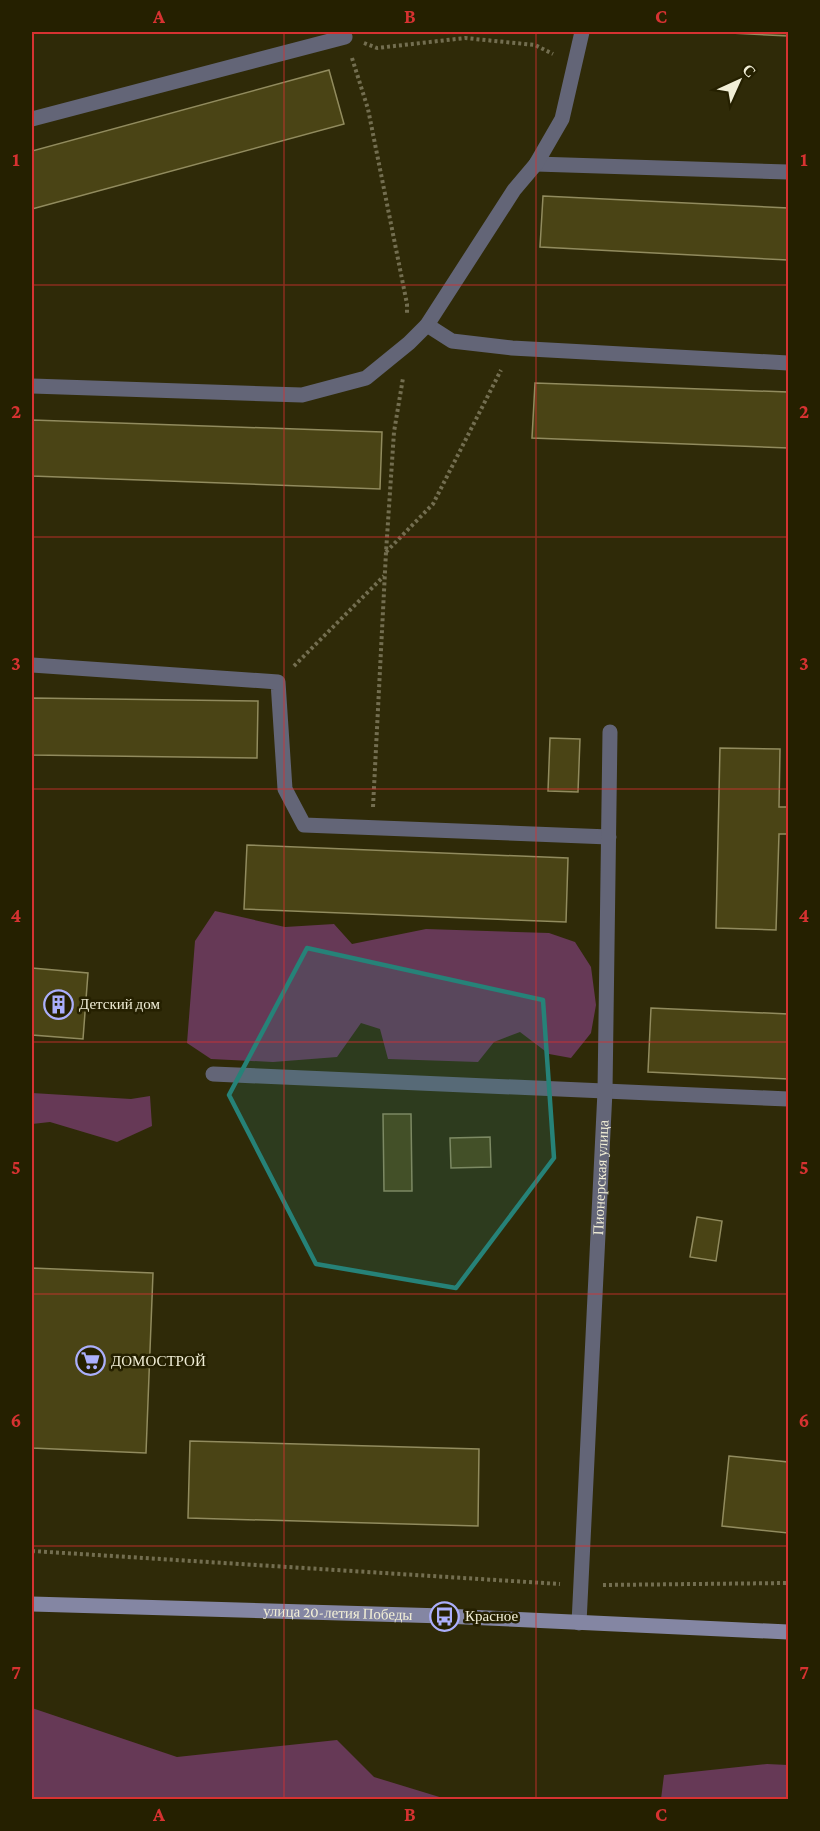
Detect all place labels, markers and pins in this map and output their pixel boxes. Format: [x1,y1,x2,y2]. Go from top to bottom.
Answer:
building icon: Детский дом [42,988,74,1020]
place label: Детский дом [79,996,160,1012]
supermarket icon: ДОМОСТРОЙ [74,1345,106,1377]
place label: ДОМОСТРОЙ [111,1353,206,1369]
bus stop icon: Красное [428,1600,460,1632]
place label: Красное [465,1608,519,1624]

